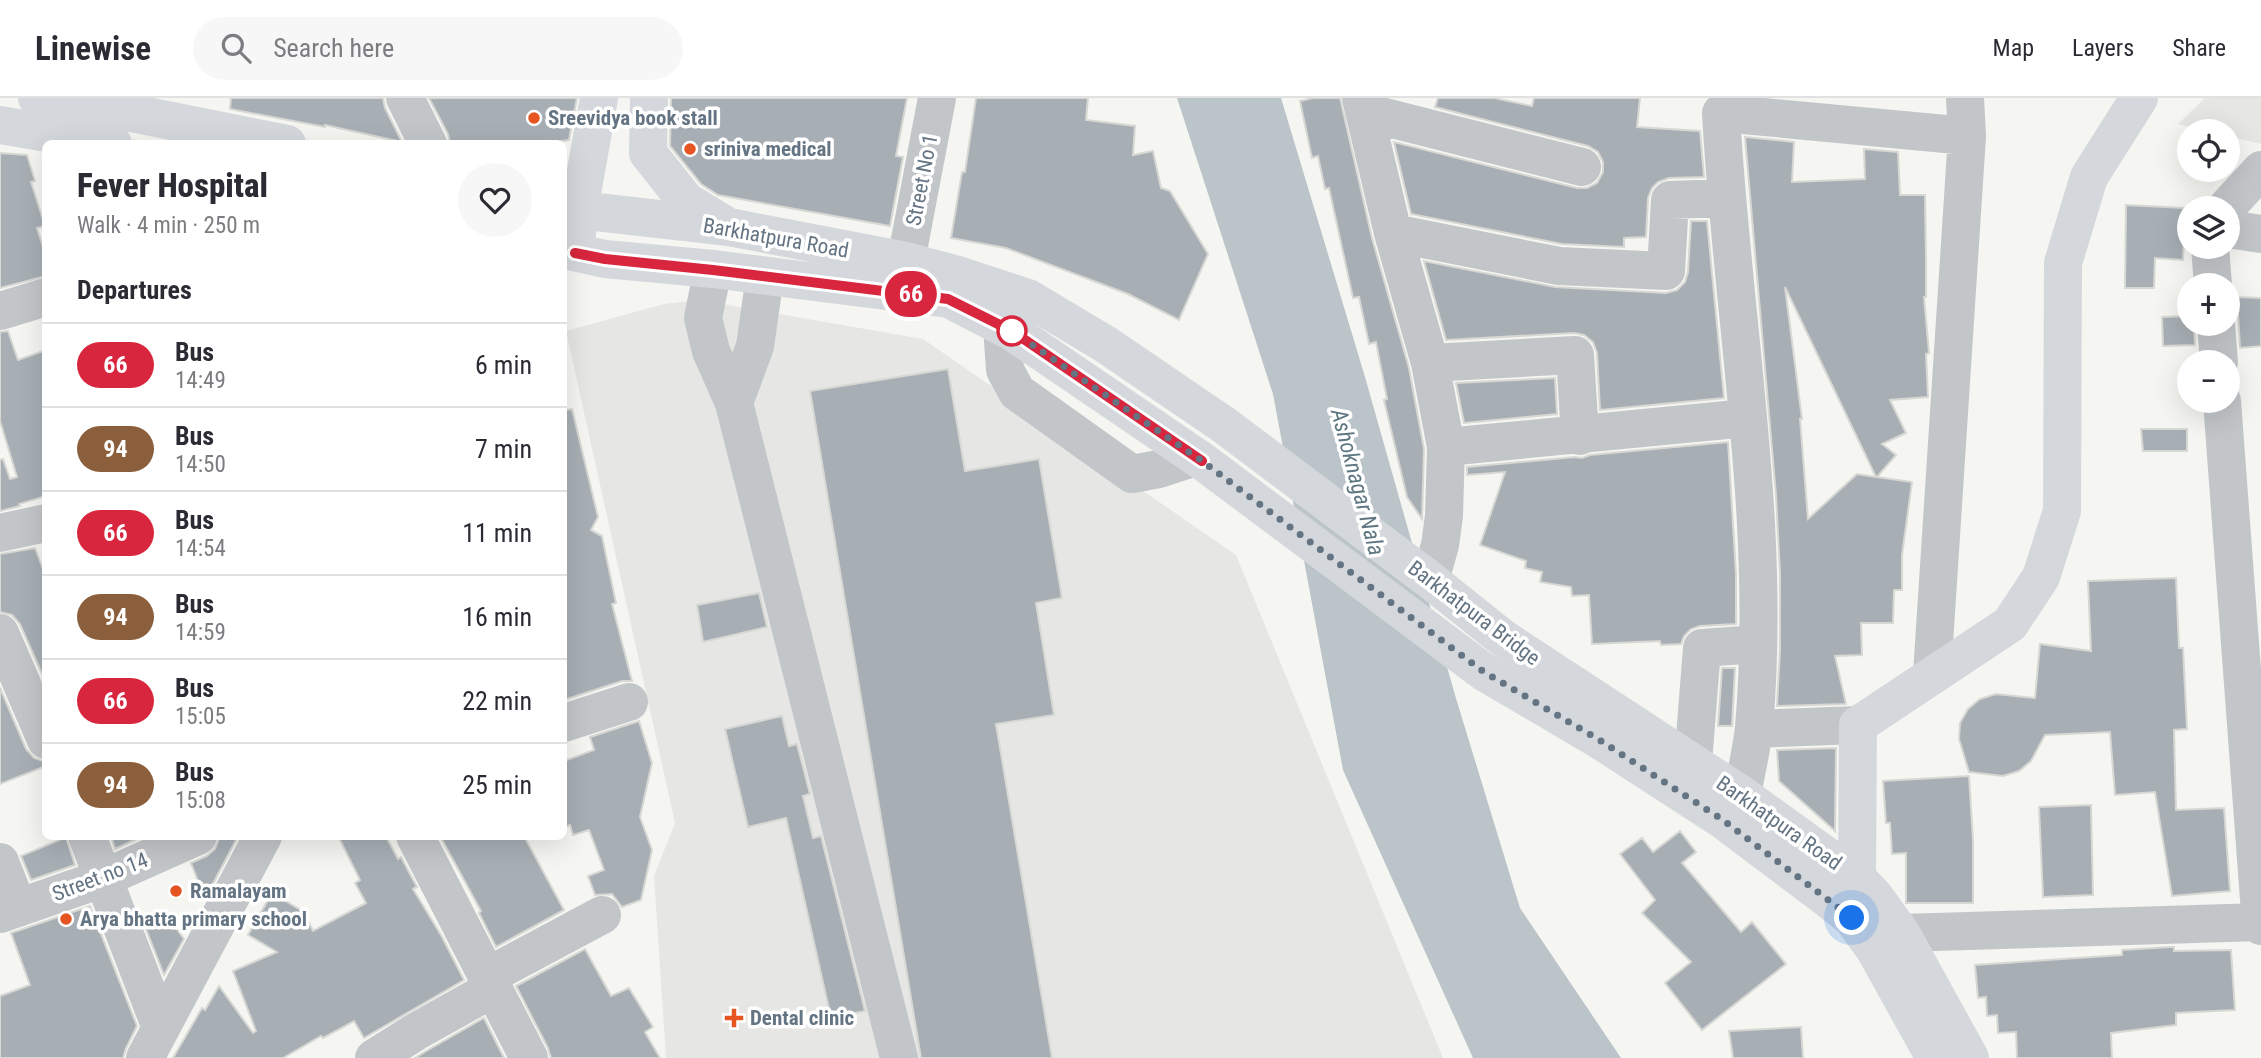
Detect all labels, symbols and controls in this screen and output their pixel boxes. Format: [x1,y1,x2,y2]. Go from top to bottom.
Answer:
search box [193,17,683,80]
text: Linewise [35,29,151,68]
icon: search [217,29,255,67]
text: Search here [273,33,394,63]
text: Map [1993,34,2034,62]
text: Layers [2072,34,2134,62]
text: Share [2172,34,2226,62]
place label: Sreevidya book stall [548,106,718,130]
marker: Sreevidya book stall [526,110,542,126]
map controls [2177,119,2240,413]
button: locate [2177,119,2240,182]
street label: Street No 1 [901,132,943,228]
place label: sriniva medical [704,137,832,161]
marker: sriniva medical [682,141,698,157]
button: heart [458,163,532,237]
text: Fever Hospital [77,166,268,205]
button: layers [2177,196,2240,259]
text: Walk · 4 min · 250 m [77,212,260,239]
street label: Barkhatpura Road [701,213,851,263]
line badge: 66 [880,271,942,317]
button: + [2177,273,2240,336]
text: Departures [77,275,192,305]
text: 66 [899,280,923,308]
unlabelled marker [997,316,1027,346]
text: Bus [175,337,214,367]
text: 6 min [475,350,532,380]
button: − [2177,350,2240,413]
text: 66 [103,351,128,379]
text: 14:49 [175,367,226,394]
water label: Ashoknagar Nala [1325,405,1390,558]
text: Bus [175,421,214,451]
text: 7 min [475,434,532,464]
text: 94 [103,435,128,463]
text: 14:50 [175,451,226,478]
text: Bus [175,505,214,535]
text: 11 min [462,518,532,548]
text: 66 [103,519,128,547]
text: 14:54 [175,535,226,562]
street label: Barkhatpura Bridge [1403,556,1545,670]
text: Bus [175,589,214,619]
text: 16 min [462,602,532,632]
text: 94 [103,603,128,631]
text: 14:59 [175,619,226,646]
text: Bus [175,673,214,703]
text: 22 min [462,686,532,716]
text: 66 [103,687,128,715]
text: 15:05 [175,703,226,730]
text: Bus [175,757,214,787]
text: 25 min [462,770,532,800]
text: 94 [103,771,128,799]
street label: Barkhatpura Road [1712,771,1846,875]
text: 15:08 [175,787,226,814]
street label: Street no 14 [49,848,151,906]
place label: Ramalayam [190,879,287,903]
marker: Ramalayam [168,883,184,899]
your location [1834,900,1869,935]
place label: Arya bhatta primary school [80,907,307,931]
marker: Arya bhatta primary school [58,911,74,927]
place label: Dental clinic [750,1006,855,1030]
marker: Dental clinic [724,1008,744,1028]

